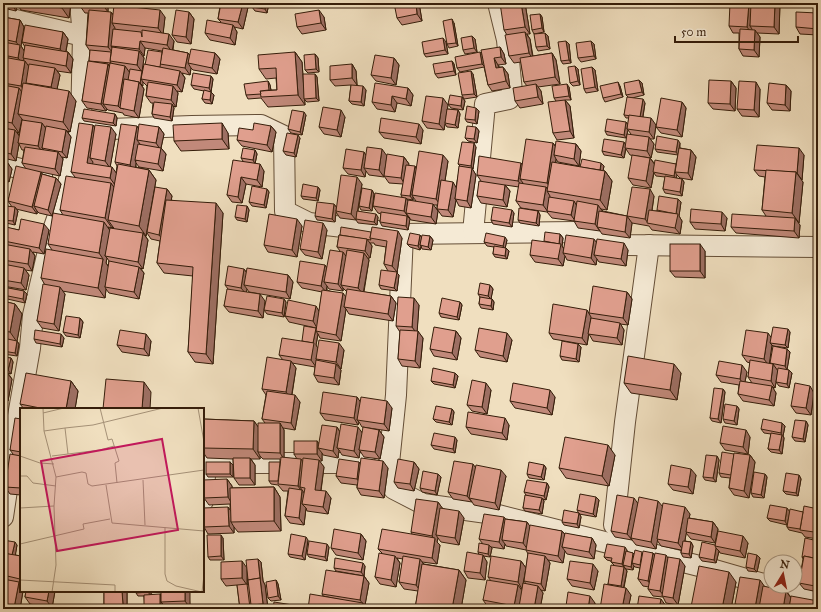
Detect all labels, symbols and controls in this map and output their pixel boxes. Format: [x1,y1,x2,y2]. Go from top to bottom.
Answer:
scale bar [675,18,798,44]
text: 50 m [681,25,706,39]
inset map [20,408,204,592]
north arrow [763,554,803,594]
text: N [779,557,791,572]

